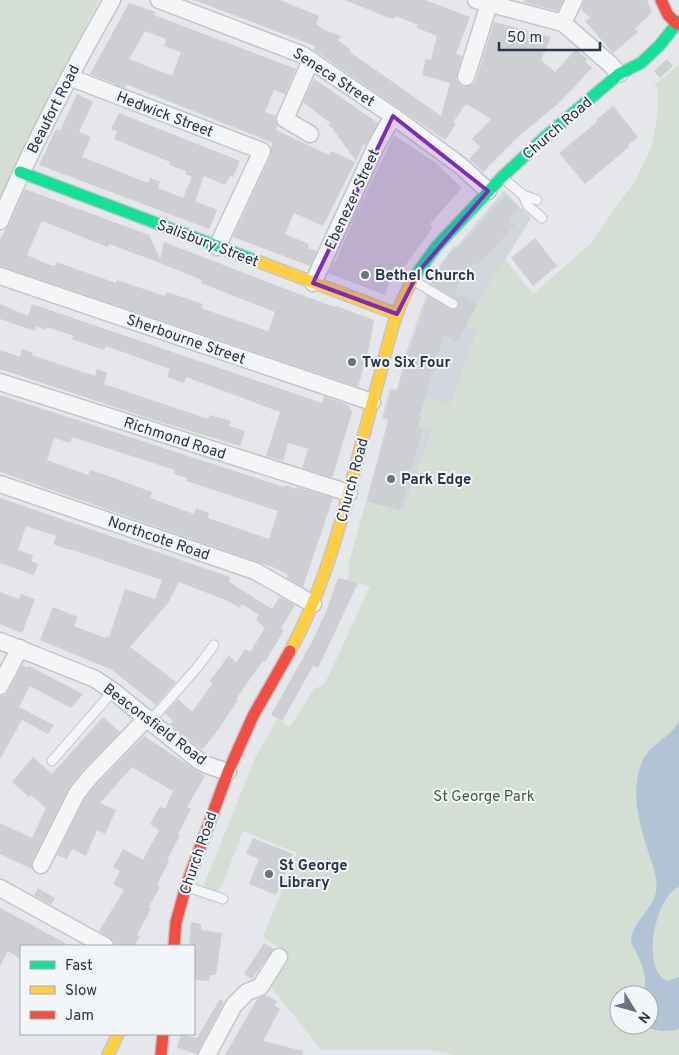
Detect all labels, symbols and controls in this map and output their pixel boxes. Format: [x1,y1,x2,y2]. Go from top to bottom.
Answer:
scale bar [499,20,600,52]
text: 50 m [507,29,542,48]
street label: Seneca Street [289,45,378,112]
street label: Beaufort Road [24,62,85,157]
street label: Hedwick Street [113,88,216,143]
street label: Church Road [519,94,597,165]
street label: Ebenezer Street [322,146,385,253]
street label: Salisbury Street [154,216,261,273]
place label: Bethel Church [375,267,475,286]
marker: Bethel Church [359,269,371,281]
street label: Sherbourne Street [124,311,247,370]
place label: Two Six Four [362,354,451,373]
marker: Two Six Four [346,356,358,368]
street label: Richmond Road [121,414,228,465]
street label: Church Road [333,436,374,525]
place label: Park Edge [401,471,471,490]
marker: Park Edge [385,473,397,485]
street label: Northcote Road [105,513,212,566]
street label: Beaconsfield Road [99,680,210,770]
park label: St George Park [433,788,535,807]
street label: Church Road [176,810,222,897]
place label: St George Library [279,857,348,893]
marker: St George Library [263,868,275,880]
legend [20,945,195,1035]
text: Fast [65,957,93,976]
text: Slow [65,982,97,1001]
north arrow [609,985,659,1035]
text: Jam [65,1007,94,1026]
text: N [633,1008,653,1026]

